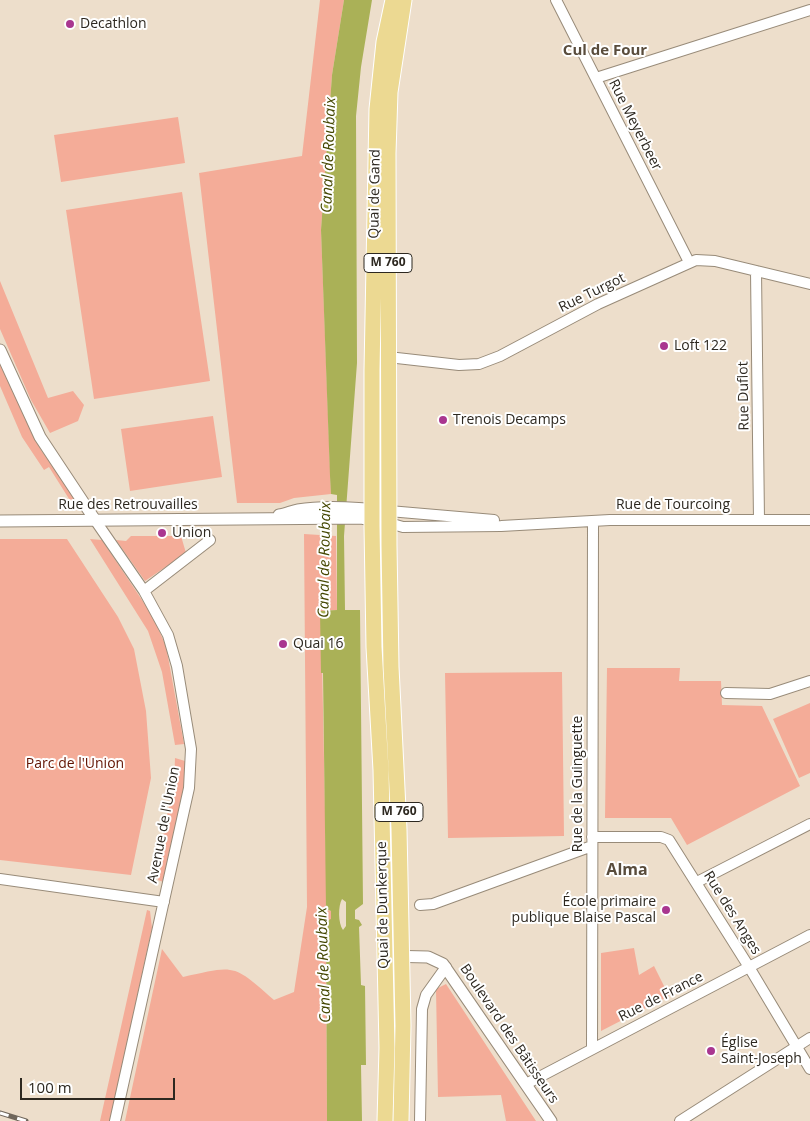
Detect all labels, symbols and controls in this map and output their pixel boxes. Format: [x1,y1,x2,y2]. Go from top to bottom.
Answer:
place label: Decathlon [80,16,147,32]
marker: Decathlon [64,18,76,30]
district label: Cul de Four [563,42,647,60]
street label: Rue Meyerbeer [605,77,665,173]
water label: Canal de Roubaix [318,97,340,213]
street label: Quai de Gand [366,149,384,239]
road number: M 760 [364,254,412,272]
street label: Rue Turgot [556,270,628,316]
place label: Loft 122 [674,338,727,354]
marker: Loft 122 [658,340,670,352]
street label: Rue Duflot [735,361,753,431]
place label: Trenois Decamps [453,412,566,428]
marker: Trenois Decamps [437,414,449,426]
street label: Rue des Retrouvailles [58,497,198,513]
street label: Rue de Tourcoing [616,497,730,513]
water label: Canal de Roubaix [315,502,335,618]
place label: Union [172,525,211,541]
marker: Union [156,527,168,539]
place label: Quai 16 [293,636,343,652]
marker: Quai 16 [277,638,289,650]
street label: Rue de la Guinguette [570,716,586,852]
park label: Parc de l'Union [26,756,124,772]
street label: Avenue de l'Union [144,765,184,885]
road number: M 760 [375,802,423,822]
street label: Quai de Dunkerque [373,841,393,969]
district label: Alma [606,860,648,880]
street label: Rue des Anges [700,868,764,958]
place label: École primaire publique Blaise Pascal [512,894,656,926]
marker: École primaire publique Blaise Pascal [660,904,672,916]
water label: Canal de Roubaix [313,907,335,1023]
street label: Boulevard des Bâtisseurs [456,961,562,1107]
street label: Rue de France [616,968,706,1026]
place label: Église Saint-Joseph [721,1035,802,1068]
marker: Église Saint-Joseph [705,1045,717,1057]
scale bar [22,1068,178,1100]
text: 100 m [28,1077,72,1097]

